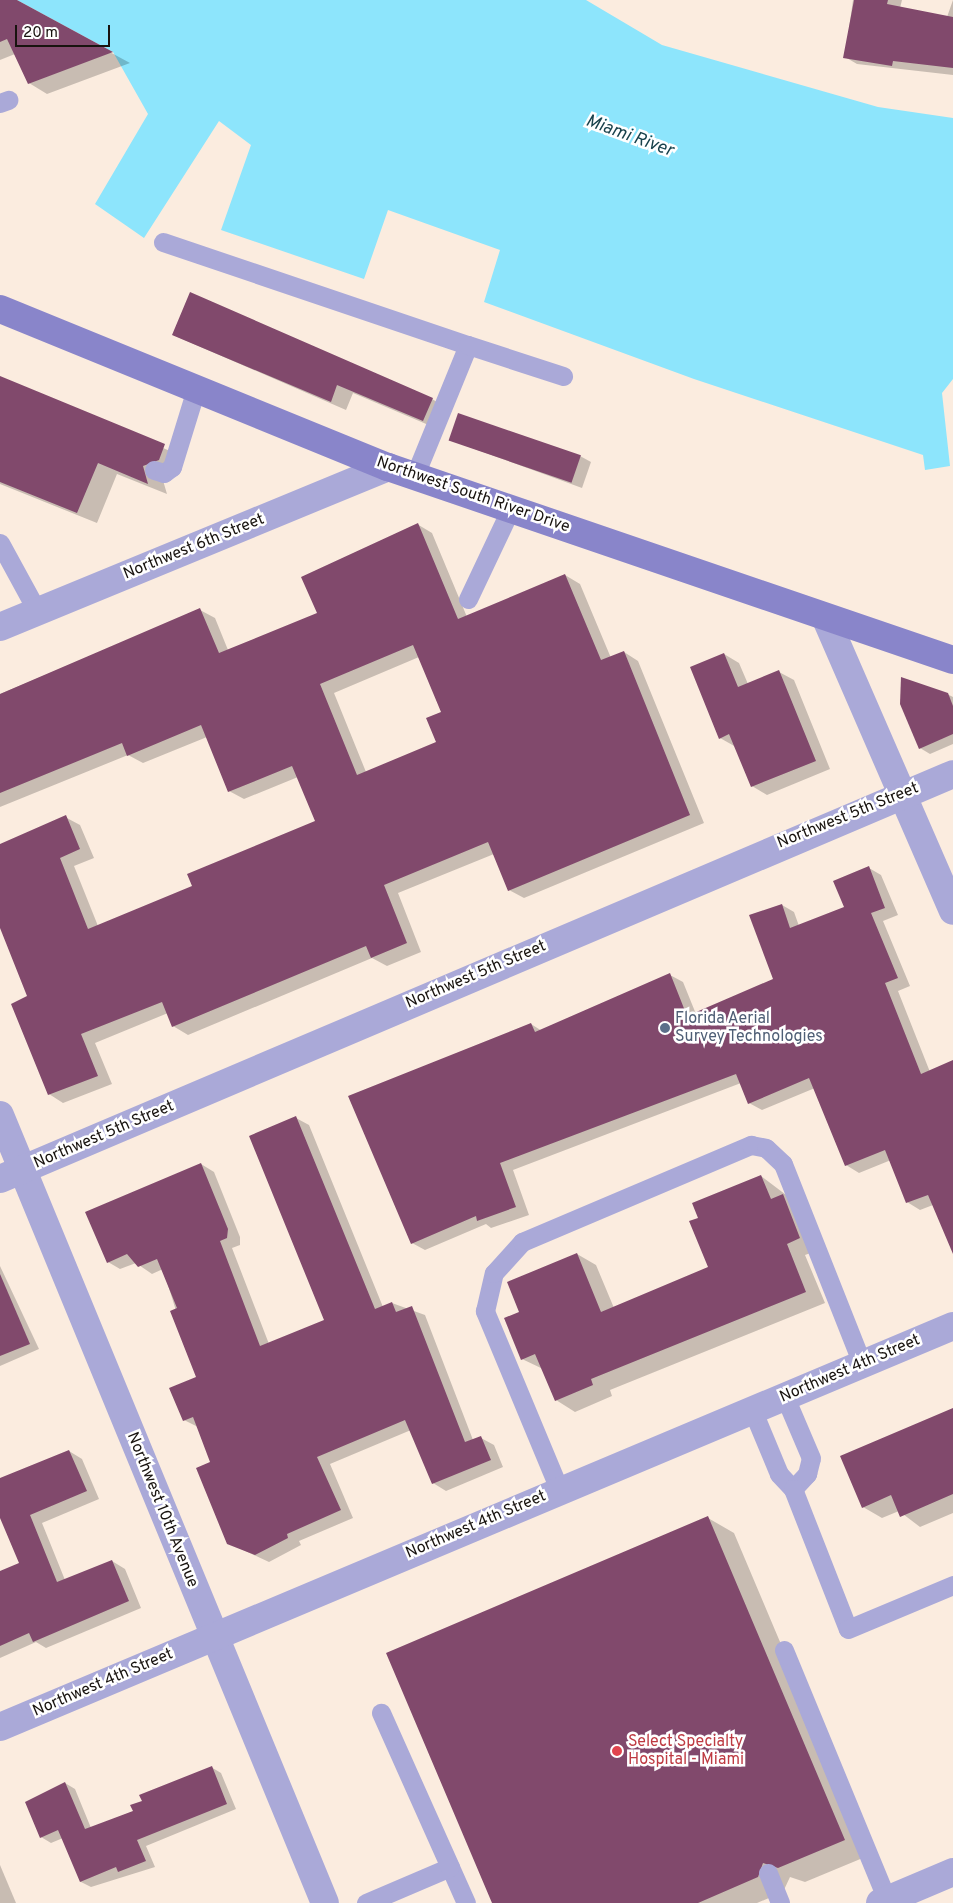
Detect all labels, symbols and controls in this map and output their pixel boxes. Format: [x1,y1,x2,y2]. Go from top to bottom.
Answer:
scale bar [18,15,112,47]
text: 20 m [23,24,58,43]
water label: Miami River [582,111,676,163]
street label: Northwest South River Drive [374,453,572,537]
street label: Northwest 6th Street [121,510,267,584]
street label: Northwest 5th Street [775,779,921,853]
street label: Northwest 5th Street [403,937,549,1013]
place label: Florida Aerial Survey Technologies [675,1009,823,1047]
marker: Florida Aerial Survey Technologies [659,1022,671,1034]
street label: Northwest 5th Street [31,1097,177,1173]
street label: Northwest 4th Street [777,1331,923,1407]
street label: Northwest 10th Avenue [122,1429,202,1591]
street label: Northwest 4th Street [403,1487,549,1563]
street label: Northwest 4th Street [30,1645,176,1721]
place label: Select Specialty Hospital - Miami [628,1732,744,1770]
marker: Select Specialty Hospital - Miami [610,1744,624,1758]

